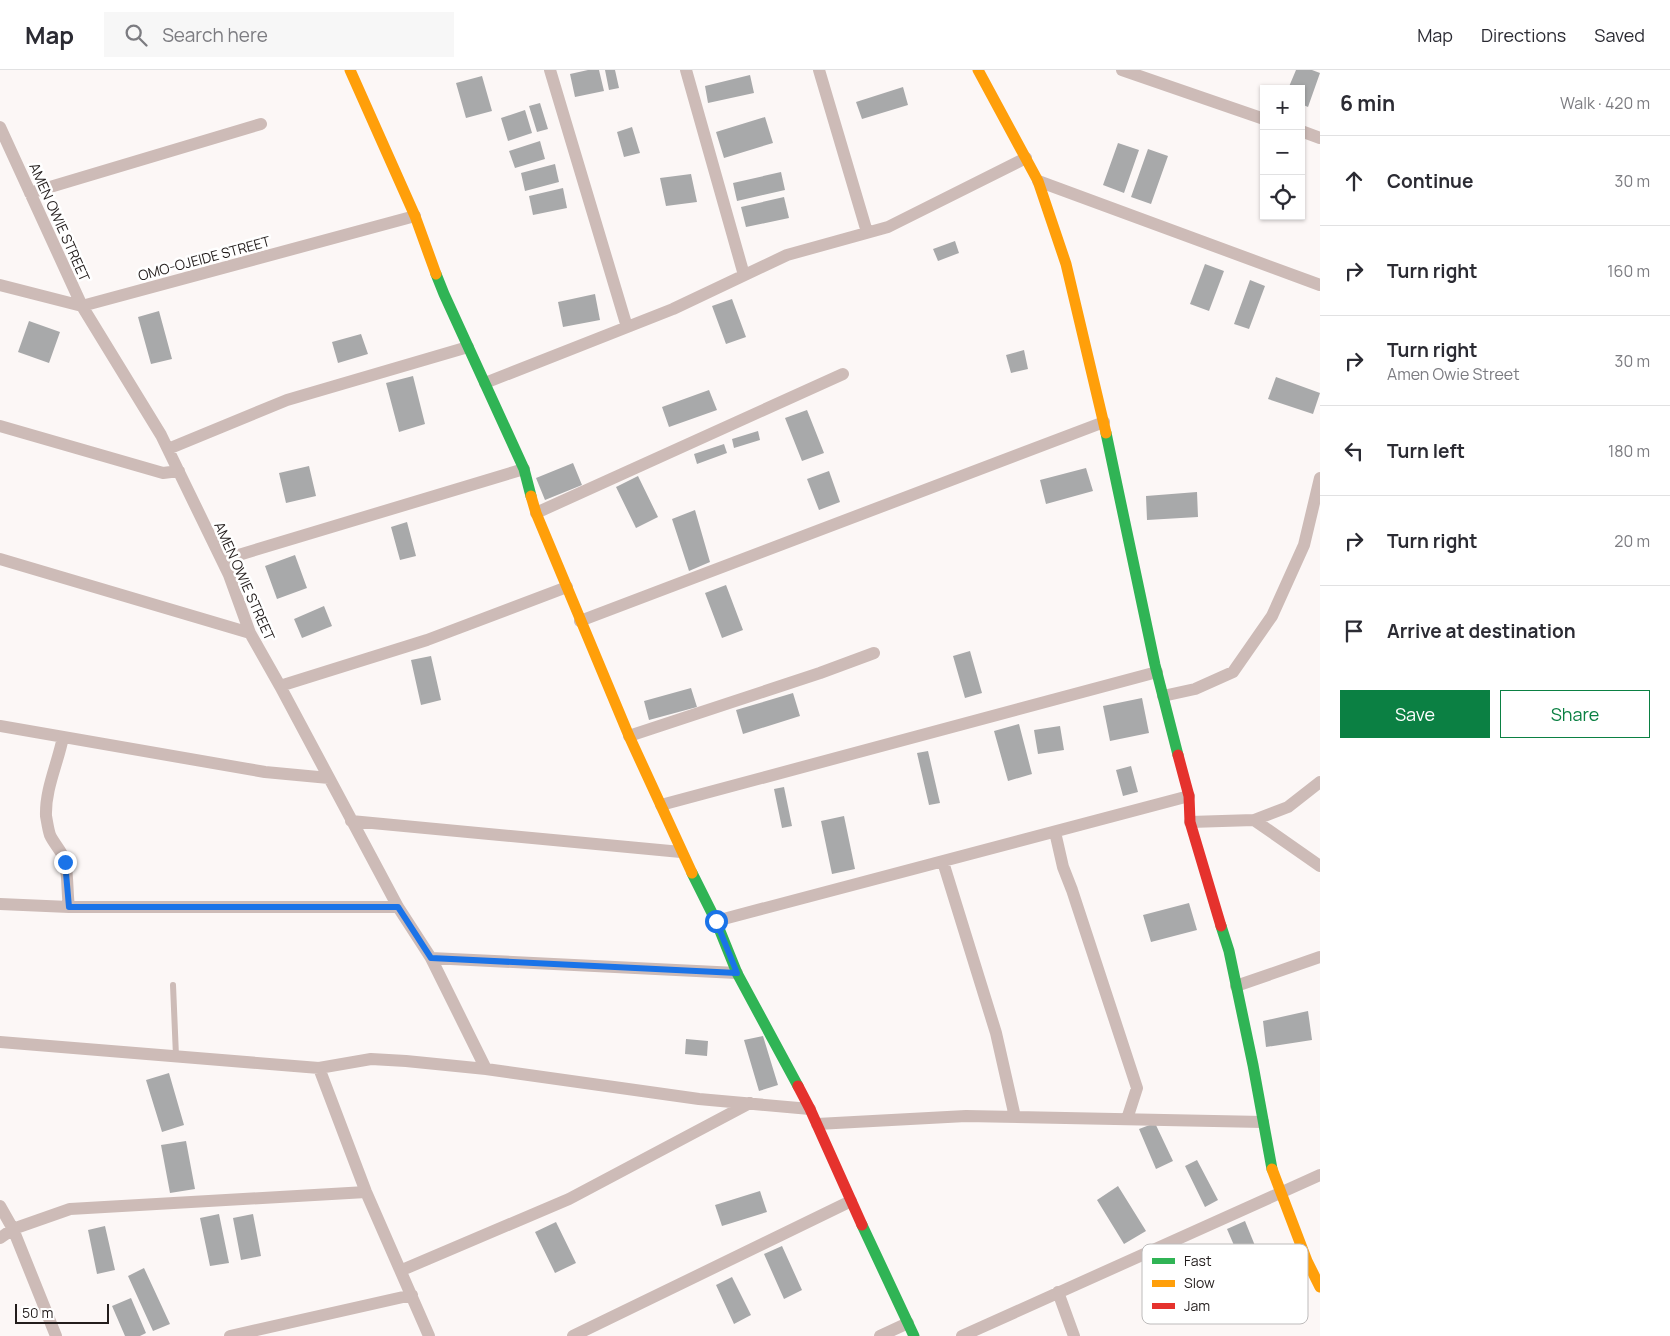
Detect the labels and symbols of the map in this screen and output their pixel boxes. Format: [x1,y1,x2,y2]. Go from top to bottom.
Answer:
street label: AMEN OWIE STREET [25,160,95,285]
street label: OMO-OJEIDE STREET [136,231,273,285]
street label: AMEN OWIE STREET [210,519,280,644]
route end [54,851,77,874]
route start [705,910,728,933]
legend [1142,1244,1308,1324]
text: Fast [1184,1251,1212,1270]
text: Slow [1184,1273,1215,1292]
text: Jam [1184,1296,1210,1315]
scale bar [15,1301,109,1324]

